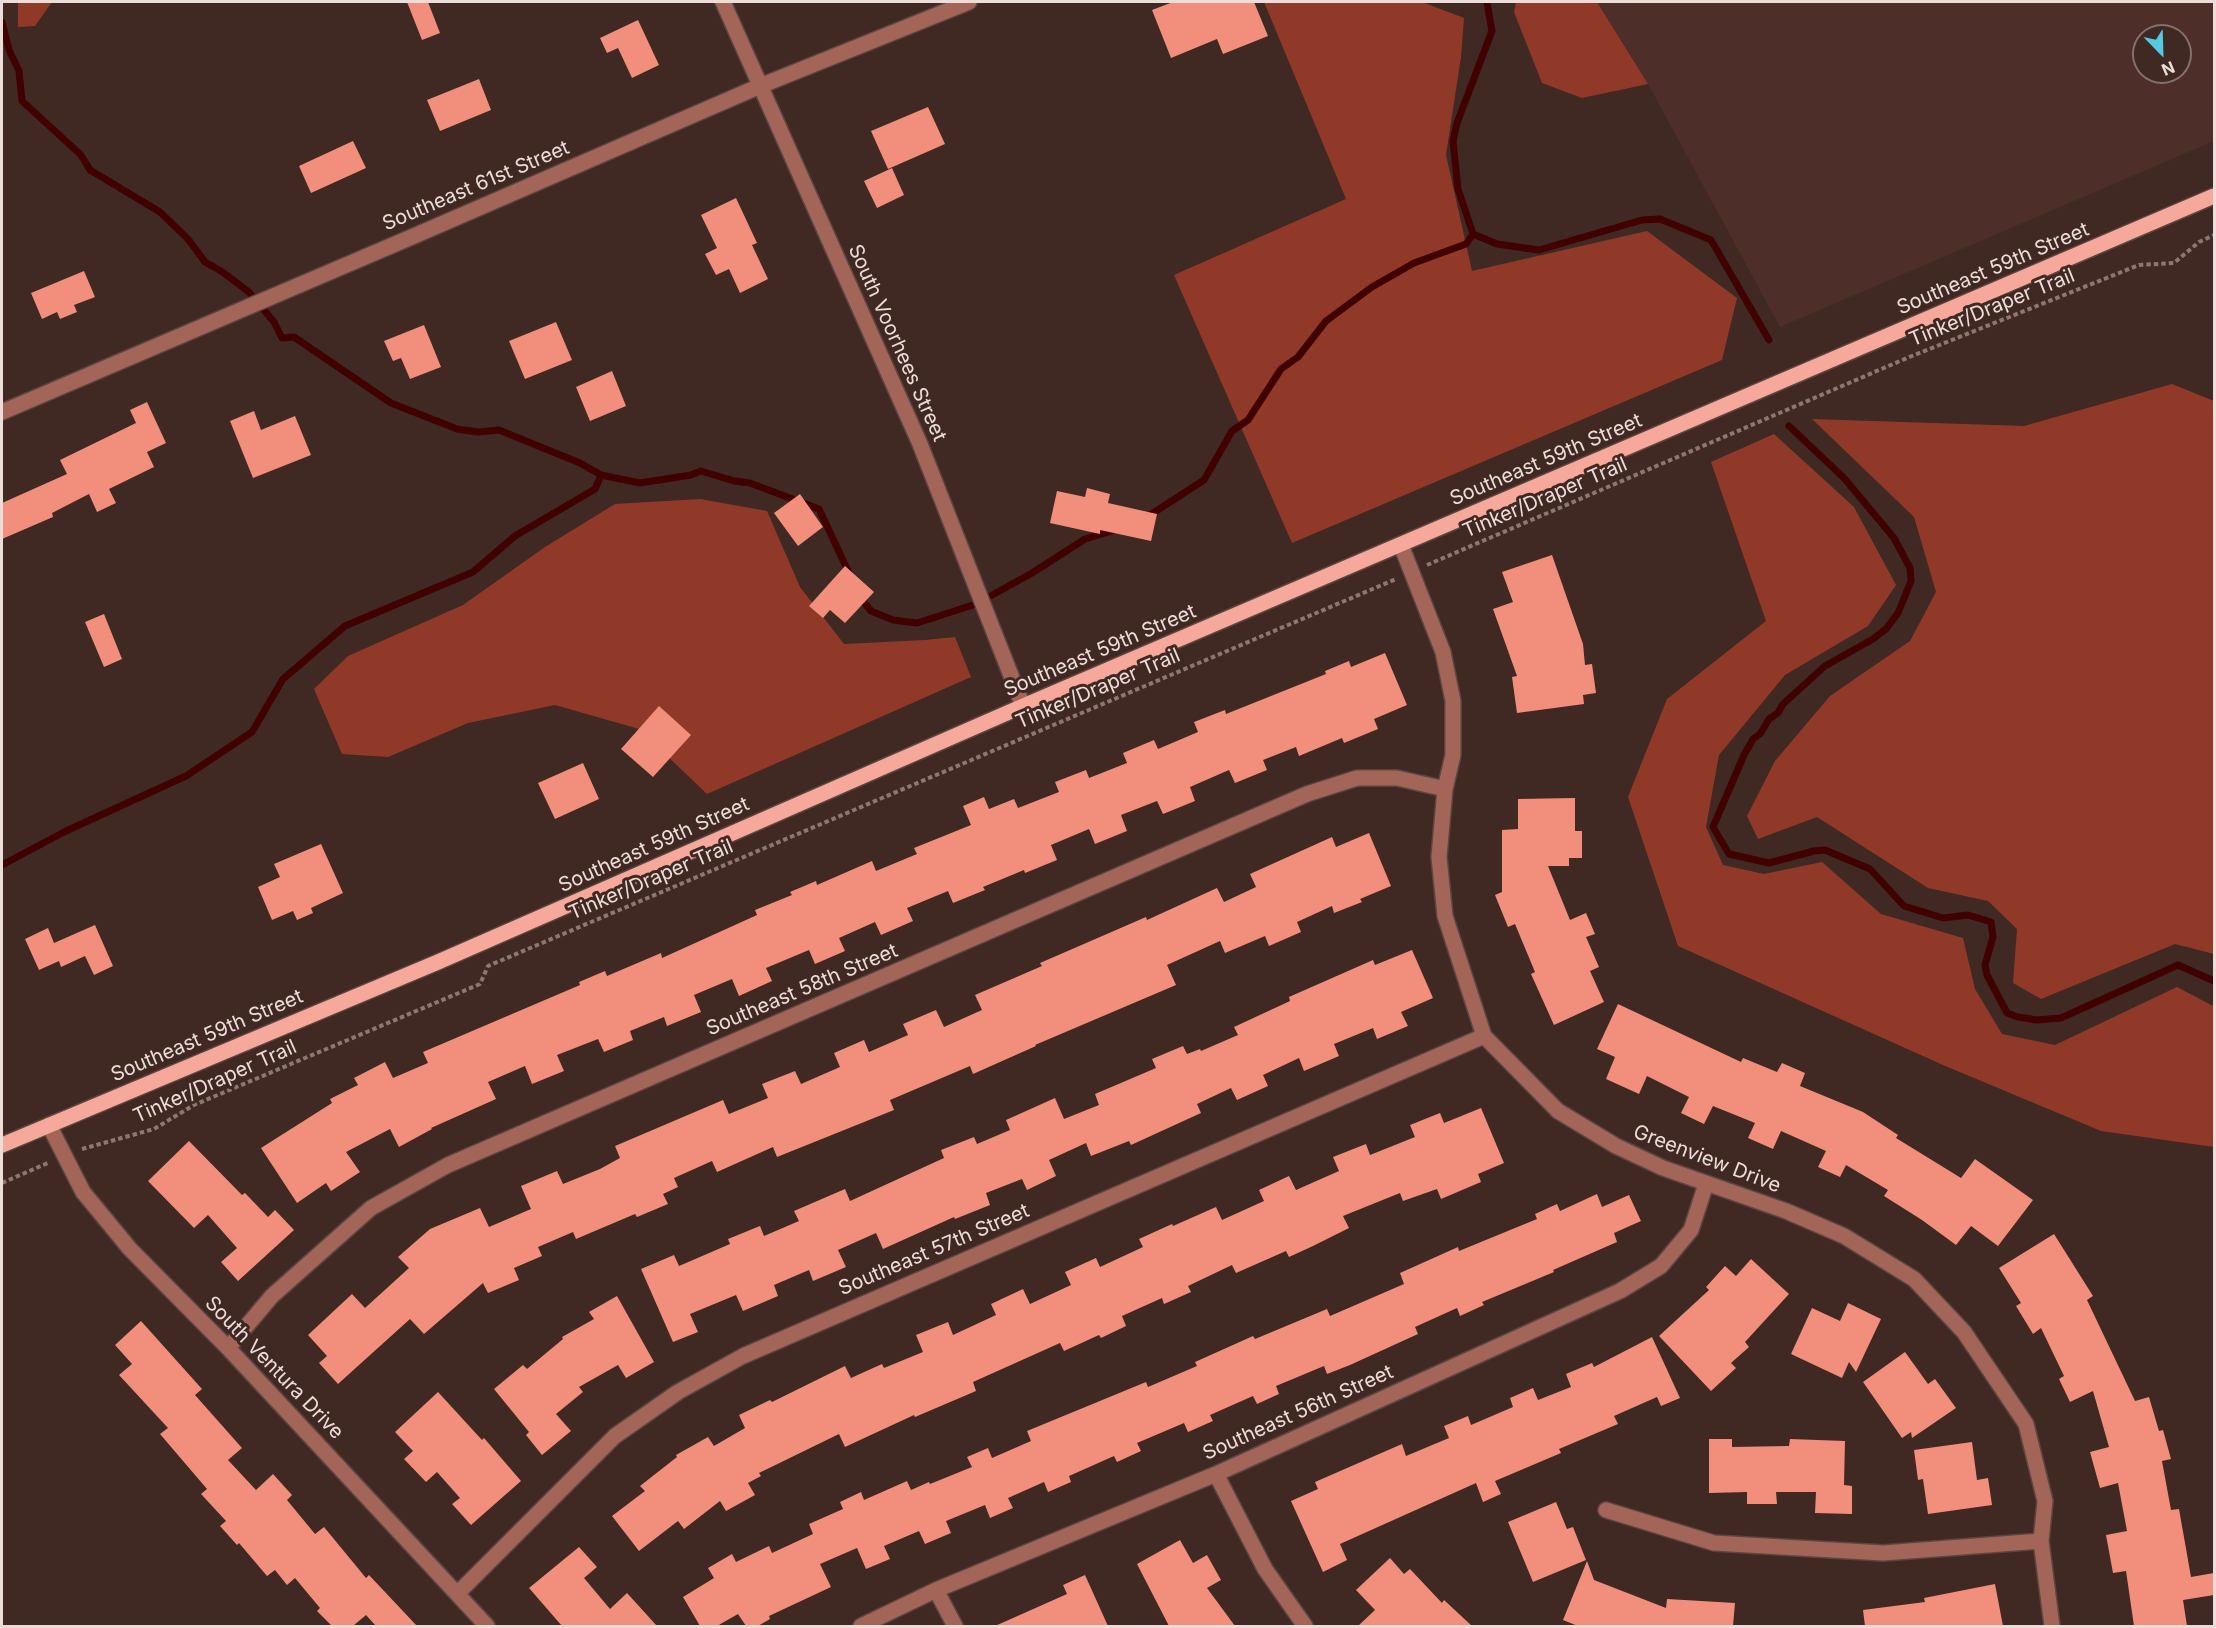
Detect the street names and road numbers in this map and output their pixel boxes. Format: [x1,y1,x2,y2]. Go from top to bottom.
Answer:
street label: Southeast 61st Street [379,136,573,236]
street label: Southeast 59th Street [1893,218,2093,320]
street label: South Voorhees Street [843,241,951,445]
street label: Tinker/Draper Trail [1906,264,2078,352]
street label: Southeast 59th Street [1446,409,1646,511]
street label: Tinker/Draper Trail [1459,453,1631,543]
street label: Southeast 59th Street [1000,600,1200,702]
street label: Tinker/Draper Trail [1012,644,1184,734]
street label: Southeast 59th Street [555,792,753,898]
street label: Tinker/Draper Trail [565,835,737,925]
street label: Southeast 58th Street [703,939,901,1041]
street label: Southeast 59th Street [107,985,307,1087]
street label: Tinker/Draper Trail [130,1035,300,1129]
street label: Greenview Drive [1630,1120,1784,1198]
street label: Southeast 57th Street [835,1199,1033,1301]
street label: South Ventura Drive [200,1292,348,1444]
street label: Southeast 56th Street [1199,1360,1397,1466]

